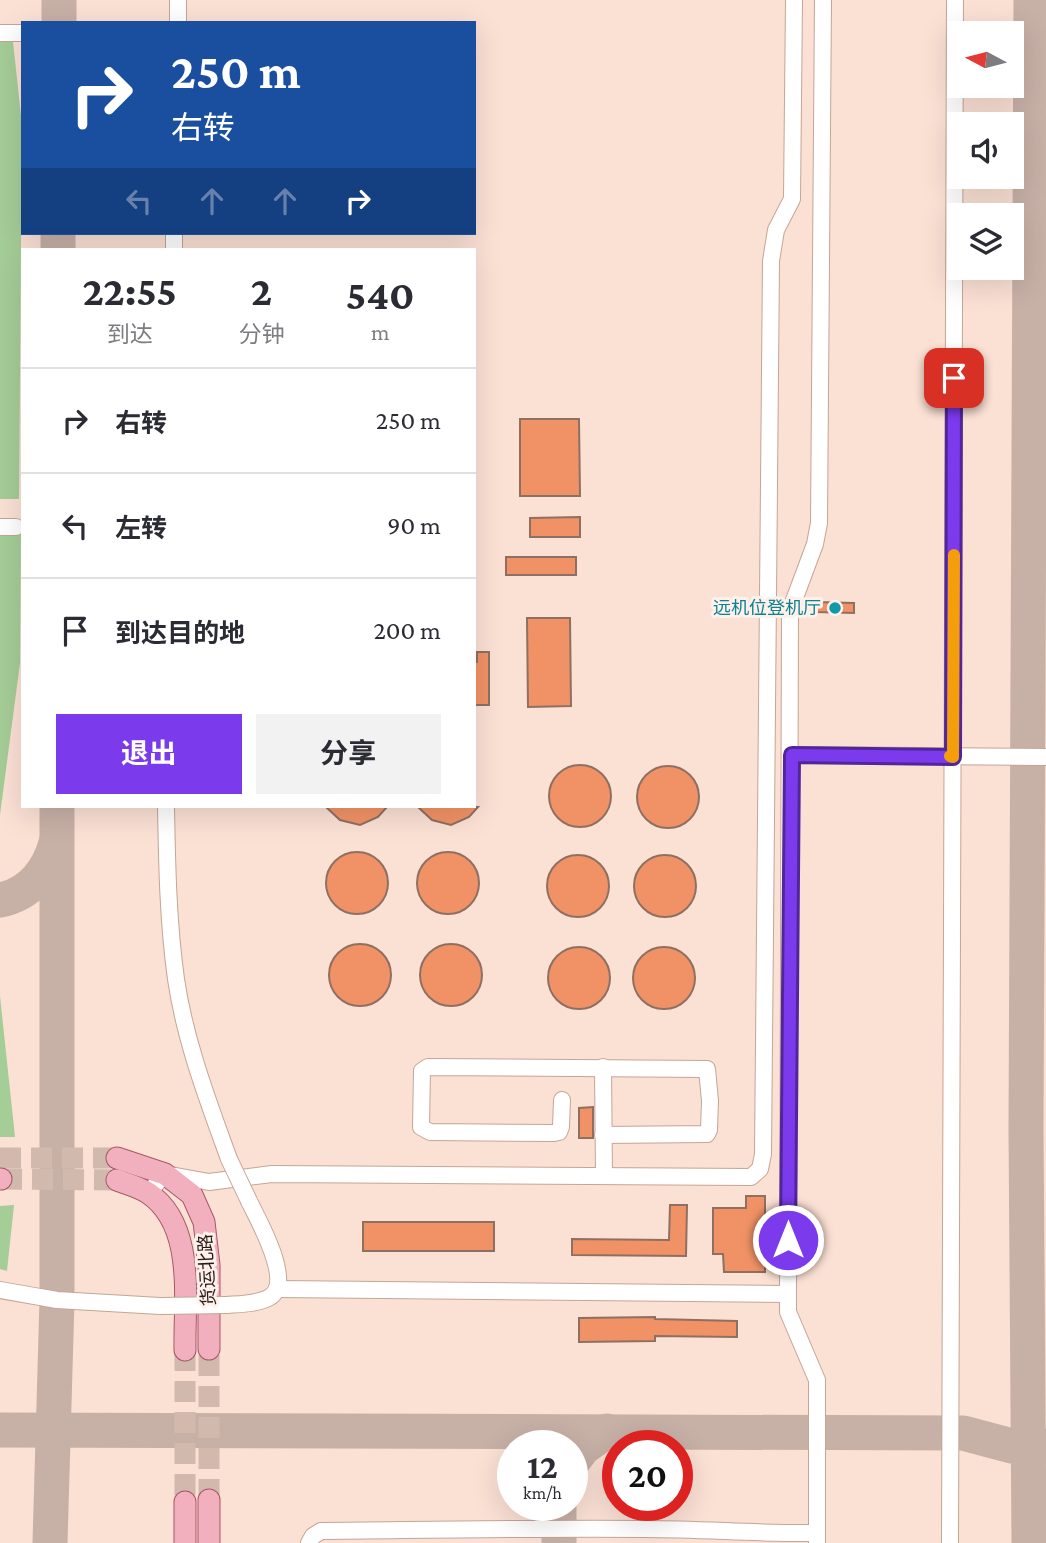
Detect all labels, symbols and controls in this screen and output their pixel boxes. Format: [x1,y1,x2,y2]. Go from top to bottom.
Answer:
north arrow [947,21,1024,98]
map controls [947,21,1024,280]
text: 250 m [171,44,301,99]
icon: right [56,49,147,140]
text: 右转 [171,110,235,146]
button: sound [947,112,1024,189]
icon: left [120,182,158,220]
icon: ahead [193,182,231,220]
icon: ahead [266,182,304,220]
icon: right [339,182,377,220]
button: layers [947,203,1024,280]
text: 22:55 [82,267,177,314]
text: 2 [251,267,272,314]
text: 540 [346,271,415,318]
text: m [371,319,389,345]
text: 到达 [107,321,153,347]
text: 分钟 [238,321,284,347]
pin [924,348,984,408]
icon: arrive [935,359,973,397]
icon: right [56,402,94,440]
text: 250 m [376,406,441,435]
text: 右转 [115,409,167,438]
icon: left [56,507,94,545]
text: 90 m [387,511,441,540]
text: 左转 [115,514,167,543]
place label: 远机位登机厅 [713,598,821,618]
marker: 远机位登机厅 [827,600,843,616]
icon: arrive [56,612,94,650]
text: 200 m [373,616,441,645]
text: 到达目的地 [115,619,245,648]
button: 退出 [56,714,242,794]
button: 分享 [256,714,441,794]
position arrow [751,1203,825,1277]
street label: 货运北路 [195,1234,219,1306]
speed limit sign: 20 [602,1430,693,1521]
text: 12 [527,1447,558,1486]
text: km/h [523,1483,562,1503]

